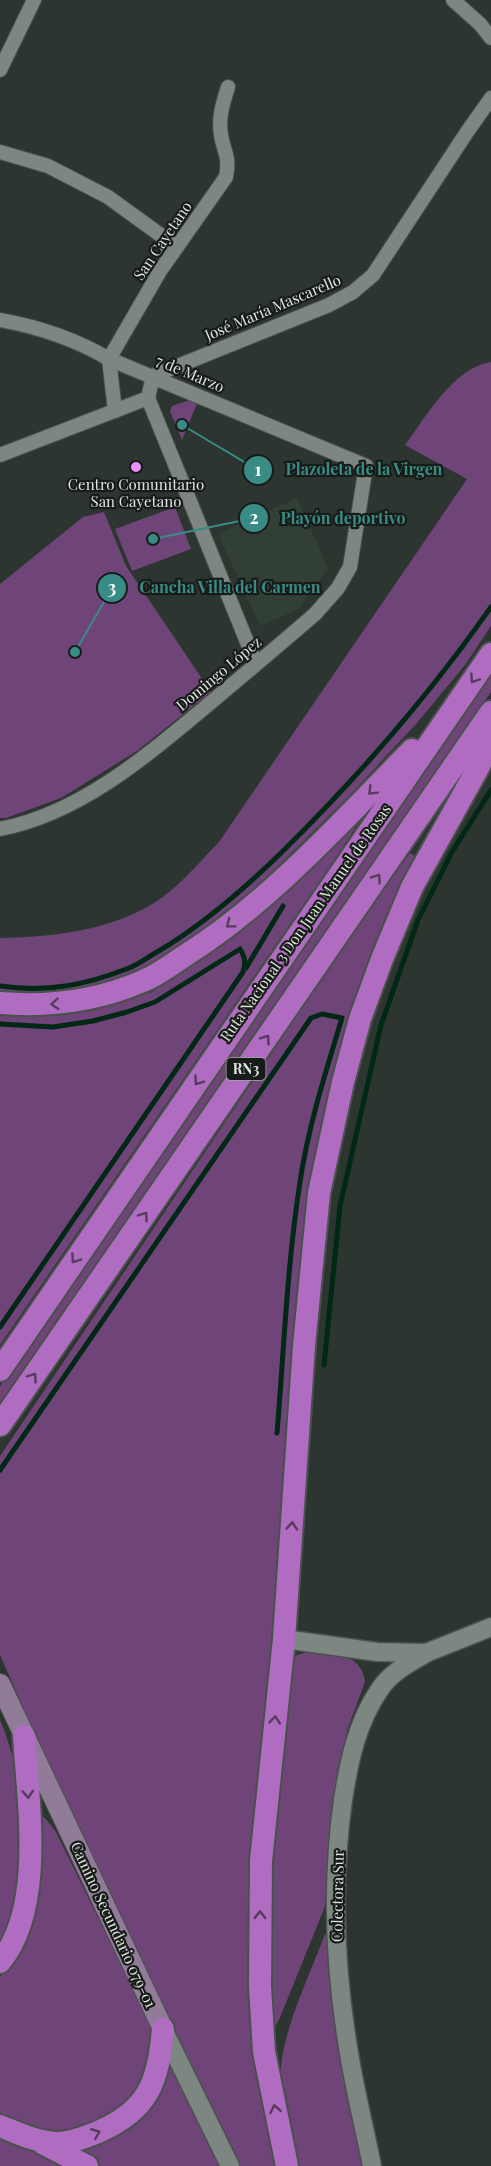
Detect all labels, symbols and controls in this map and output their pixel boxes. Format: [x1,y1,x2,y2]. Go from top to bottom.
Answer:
street label: San Cayetano [128,197,196,284]
street label: José María Mascarello [201,269,344,345]
street label: 7 de Marzo [153,350,228,396]
callout: Plazoleta de la Virgen [243,453,455,487]
text: 1 [255,457,262,481]
text: Plazoleta de la Virgen [286,458,443,479]
marker: Centro Comunitario San Cayetano [129,460,143,474]
place label: Centro Comunitario San Cayetano [68,474,204,511]
callout: Playón deportivo [239,501,418,535]
text: 2 [249,505,259,529]
text: Playón deportivo [280,507,406,528]
callout: Cancha Villa del Carmen [97,571,333,605]
text: 3 [108,575,117,599]
text: Cancha Villa del Carmen [139,576,321,597]
street label: Domingo López [171,632,265,715]
one-way arrow [470,672,481,683]
one-way arrow [368,784,379,794]
street label: Ruta Nacional 3 Don Juan Manuel de Rosas [215,800,395,1045]
one-way arrow [370,874,381,885]
one-way arrow [226,917,237,928]
one-way arrow [51,997,60,1010]
one-way arrow [259,1034,270,1045]
road number: RN3 [226,1058,266,1080]
one-way arrow [194,1074,205,1085]
one-way arrow [137,1212,148,1223]
one-way arrow [71,1252,82,1263]
one-way arrow [26,1373,37,1384]
one-way arrow [286,1522,299,1531]
one-way arrow [268,1716,281,1725]
one-way arrow [21,1790,34,1799]
street label: Camino Secundario 079-01 [67,1838,161,2011]
street label: Colectora Sur [326,1849,348,1942]
one-way arrow [254,1910,267,1919]
one-way arrow [269,2104,282,2114]
one-way arrow [90,2128,101,2140]

